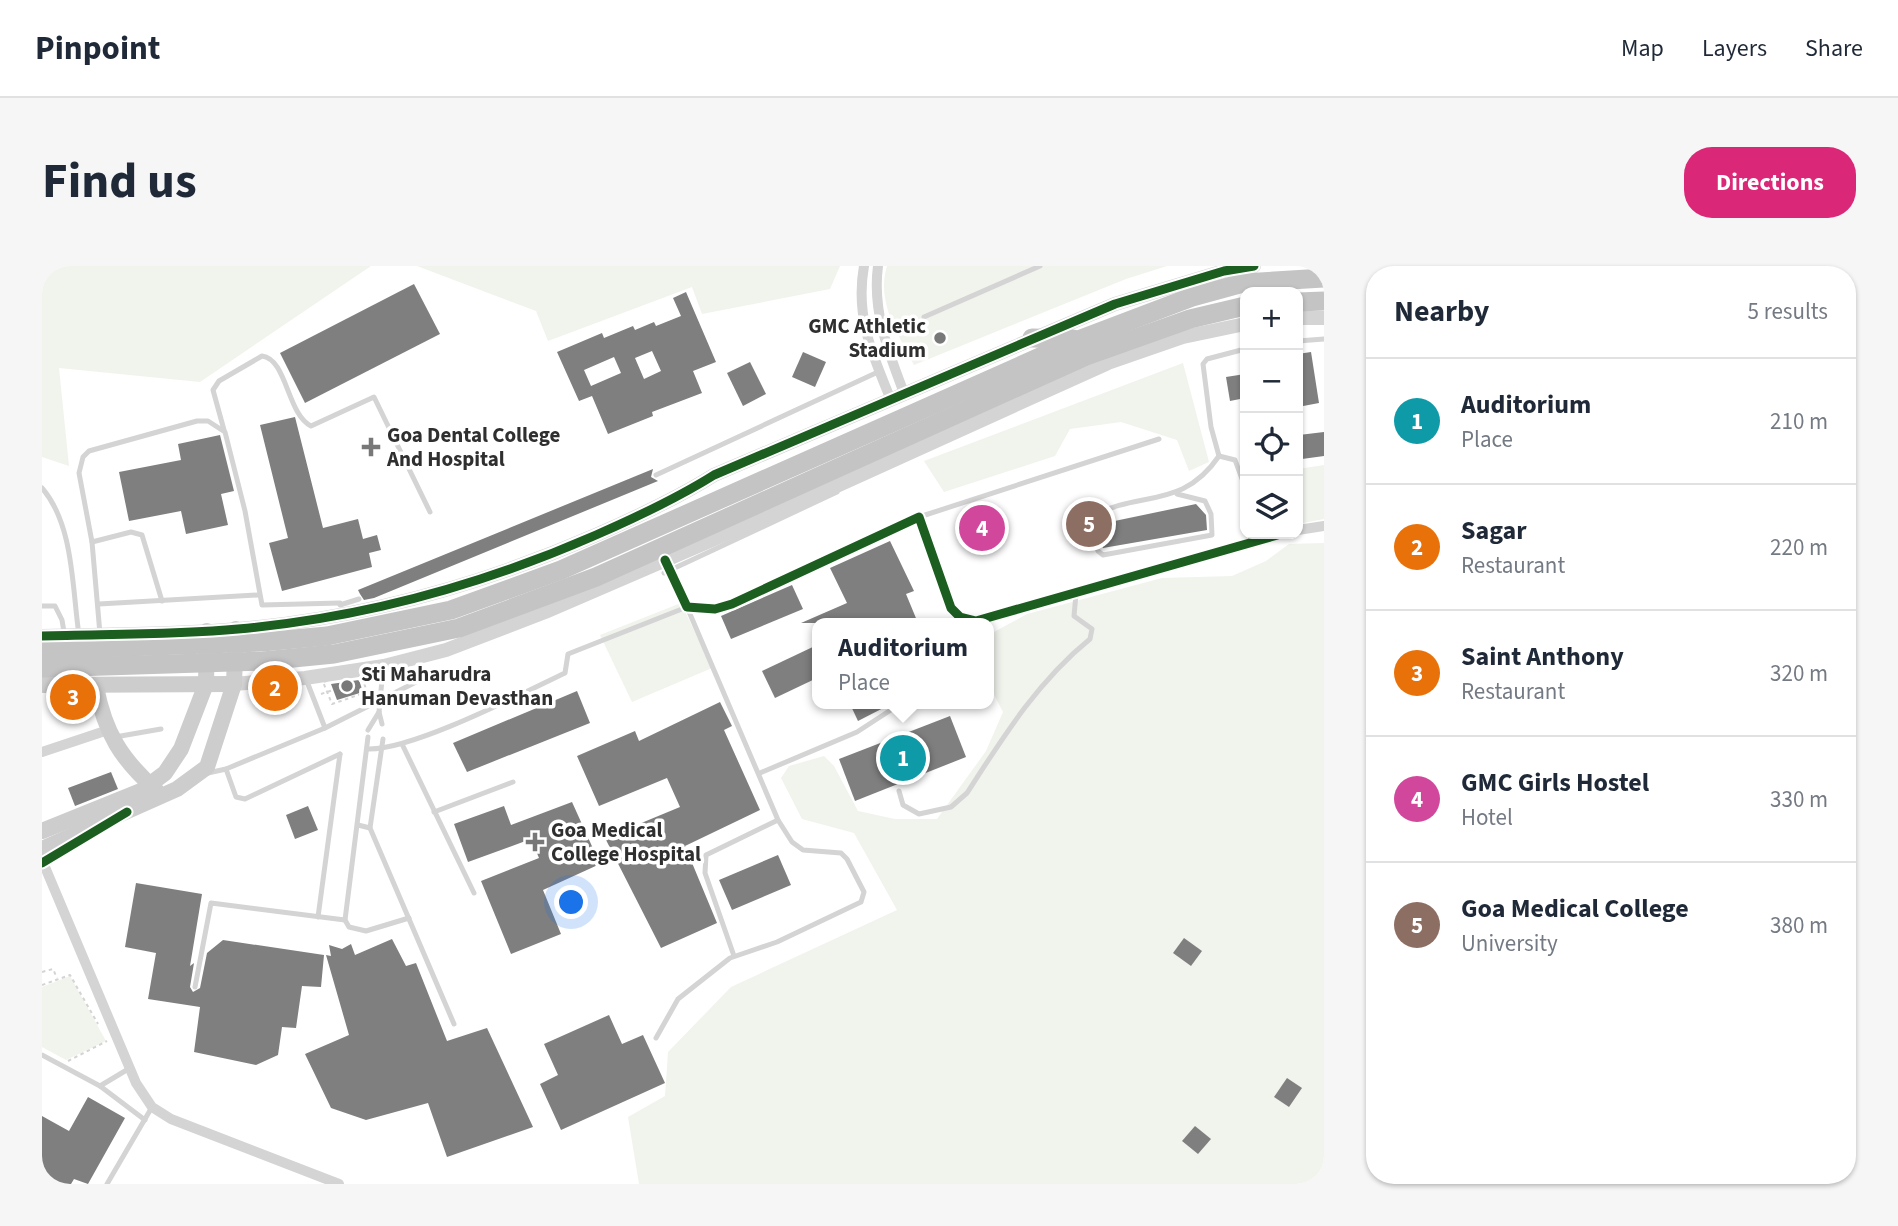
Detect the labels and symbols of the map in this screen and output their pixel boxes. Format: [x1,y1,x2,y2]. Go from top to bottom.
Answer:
place label: GMC Athletic Stadium [808,311,926,365]
marker: GMC Athletic Stadium [932,330,948,346]
place label: Goa Dental College And Hospital [386,420,561,474]
marker: Goa Dental College And Hospital [361,437,381,457]
pin: 5 [1066,498,1112,550]
pin: 4 [959,502,1005,554]
place label: Sti Maharudra Hanuman Devasthan [361,659,553,713]
pin: 2 [252,662,298,714]
pin: 3 [50,671,96,723]
marker: Sti Maharudra Hanuman Devasthan [339,678,355,694]
pin: 1 [880,732,926,784]
place label: Goa Medical College Hospital [551,815,701,869]
marker: Goa Medical College Hospital [525,832,545,852]
your location [554,885,588,919]

